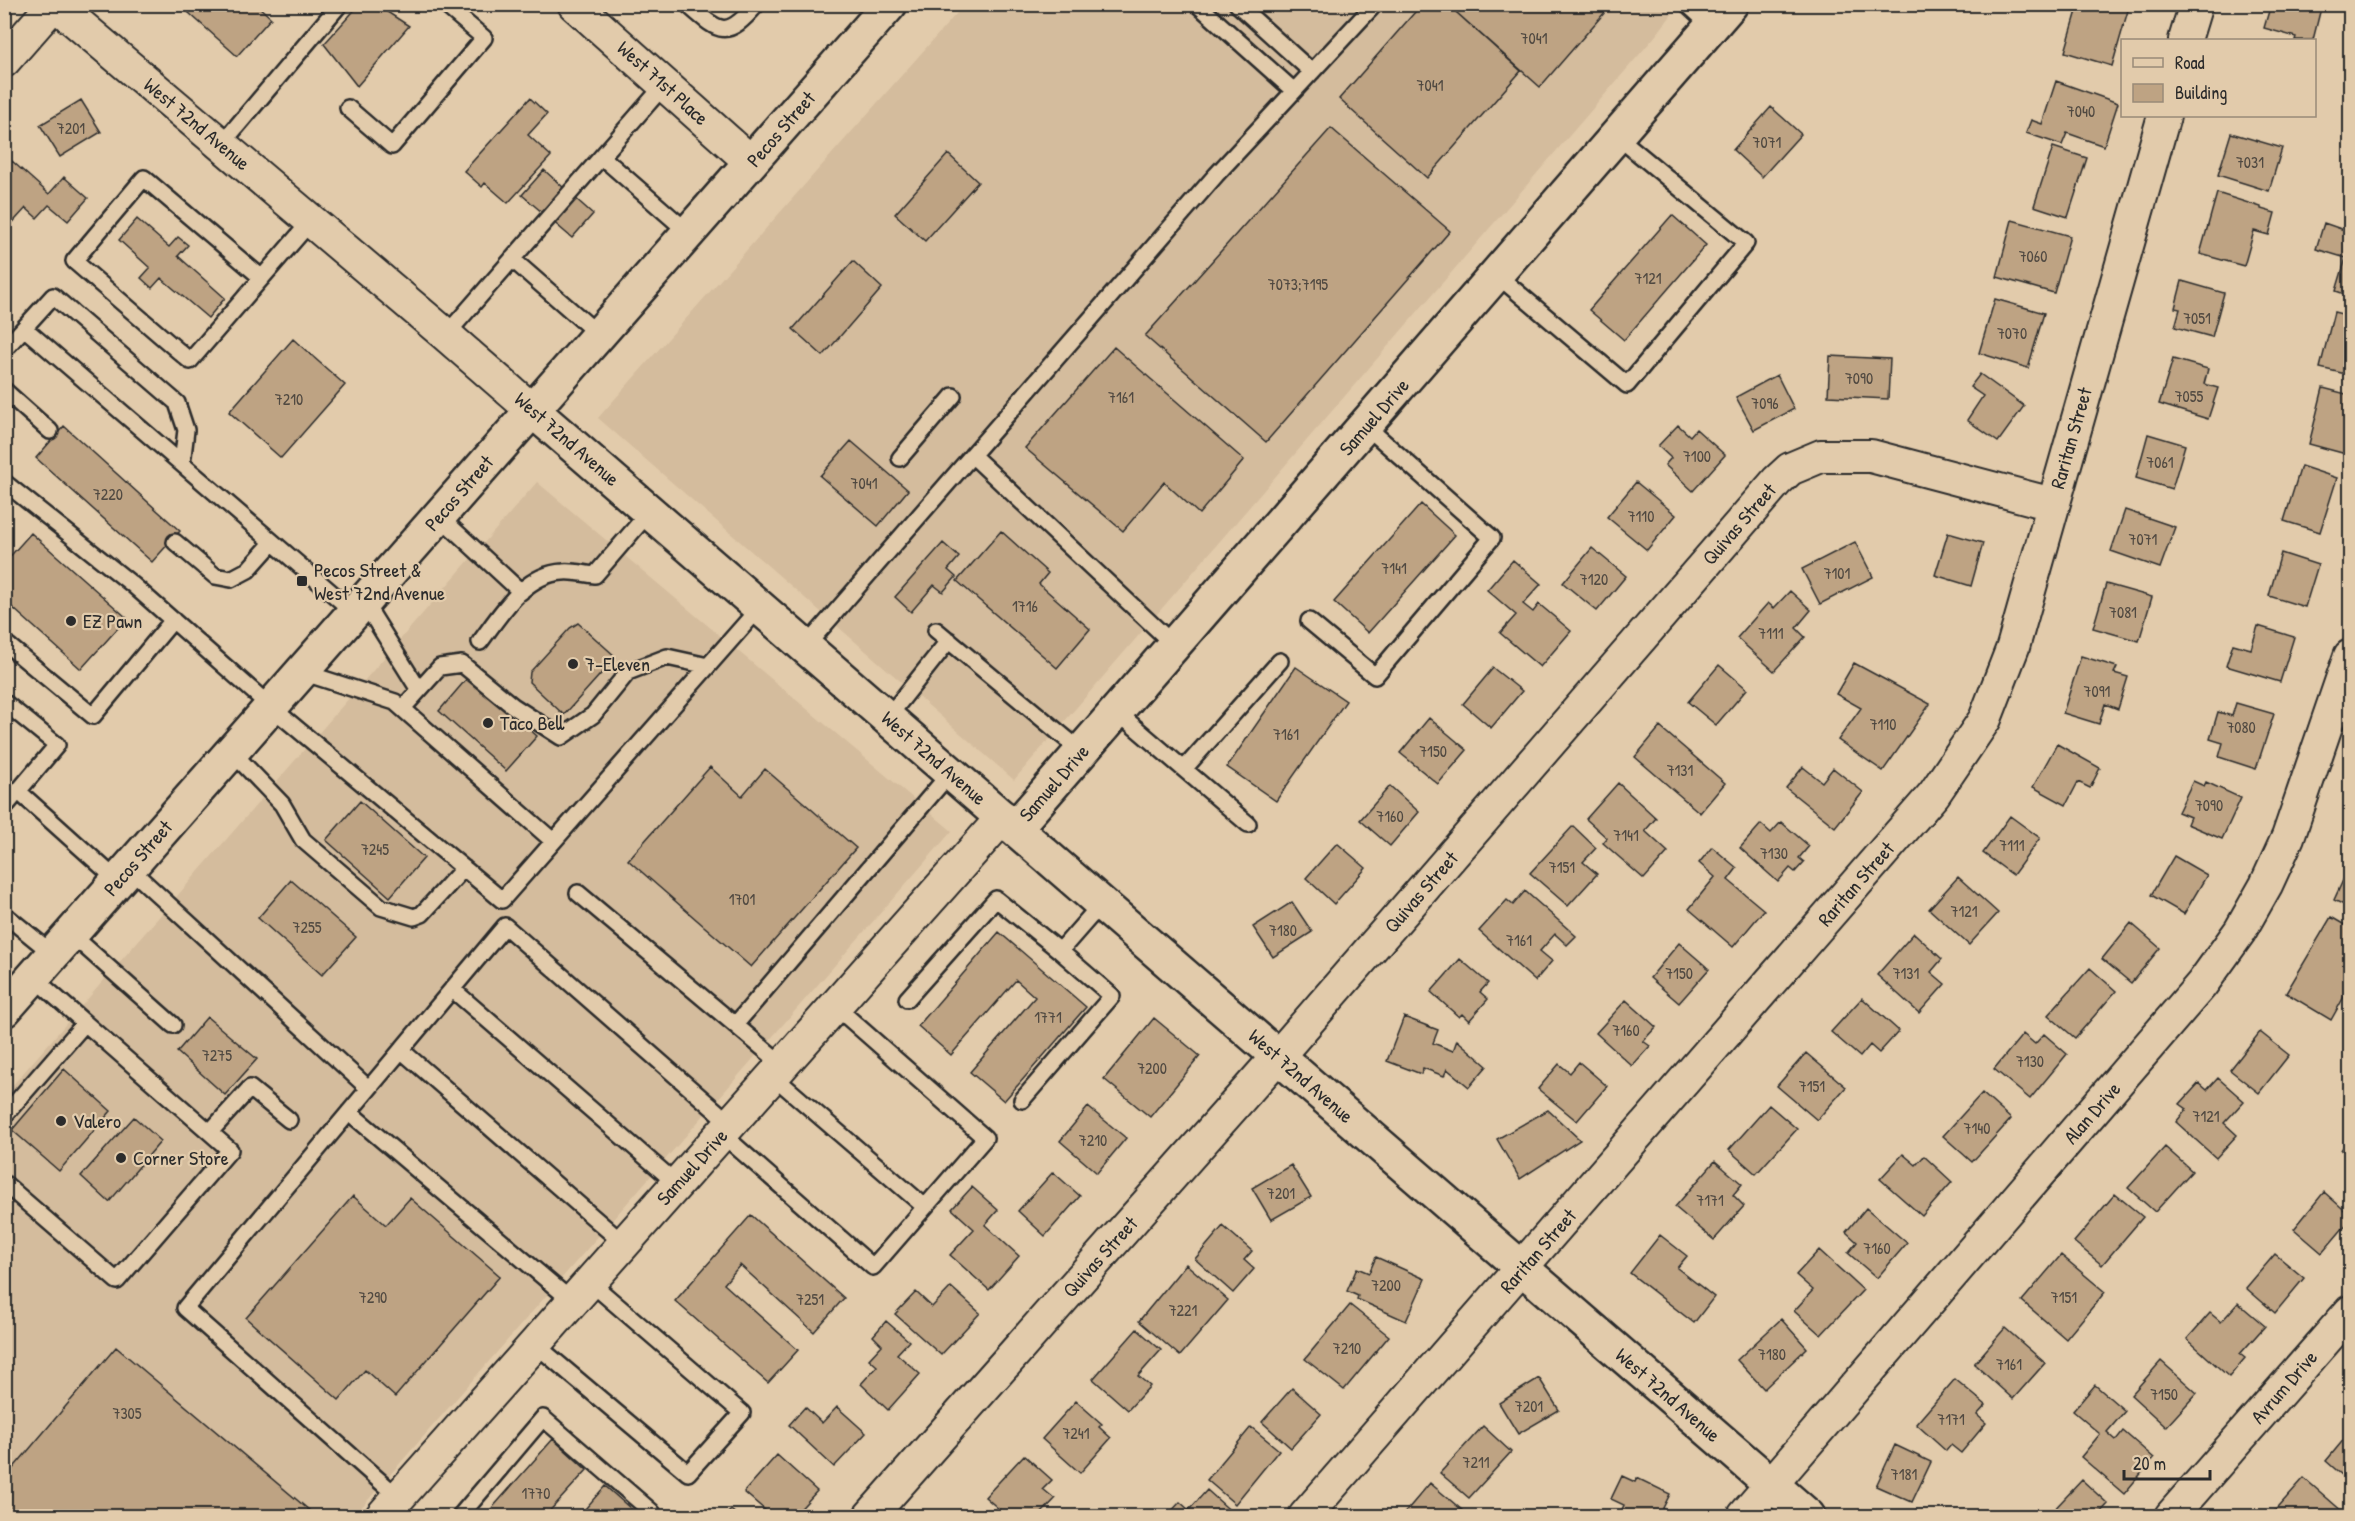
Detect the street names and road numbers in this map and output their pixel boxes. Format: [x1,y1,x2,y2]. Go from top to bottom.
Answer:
street label: West 71st Place [612,34,715,131]
street label: West 72nd Avenue [139,71,256,176]
street label: Pecos Street [740,84,822,172]
street label: Samuel Drive [1333,372,1415,461]
street label: Raritan Street [2043,383,2098,492]
street label: West 72nd Avenue [509,385,626,492]
street label: Pecos Street [418,448,500,536]
street label: Quivas Street [1696,476,1782,570]
street label: West 72nd Avenue [876,704,993,811]
street label: Samuel Drive [1013,738,1095,827]
street label: Pecos Street [97,813,179,901]
street label: Raritan Street [1811,835,1901,932]
street label: Quivas Street [1378,844,1464,938]
street label: West 72nd Avenue [1243,1022,1360,1129]
street label: Alan Drive [2057,1076,2126,1150]
street label: Samuel Drive [650,1123,733,1211]
street label: Raritan Street [1493,1202,1583,1299]
street label: Quivas Street [1056,1210,1144,1303]
street label: West 72nd Avenue [1610,1341,1727,1448]
street label: Avrum Drive [2244,1344,2323,1429]

